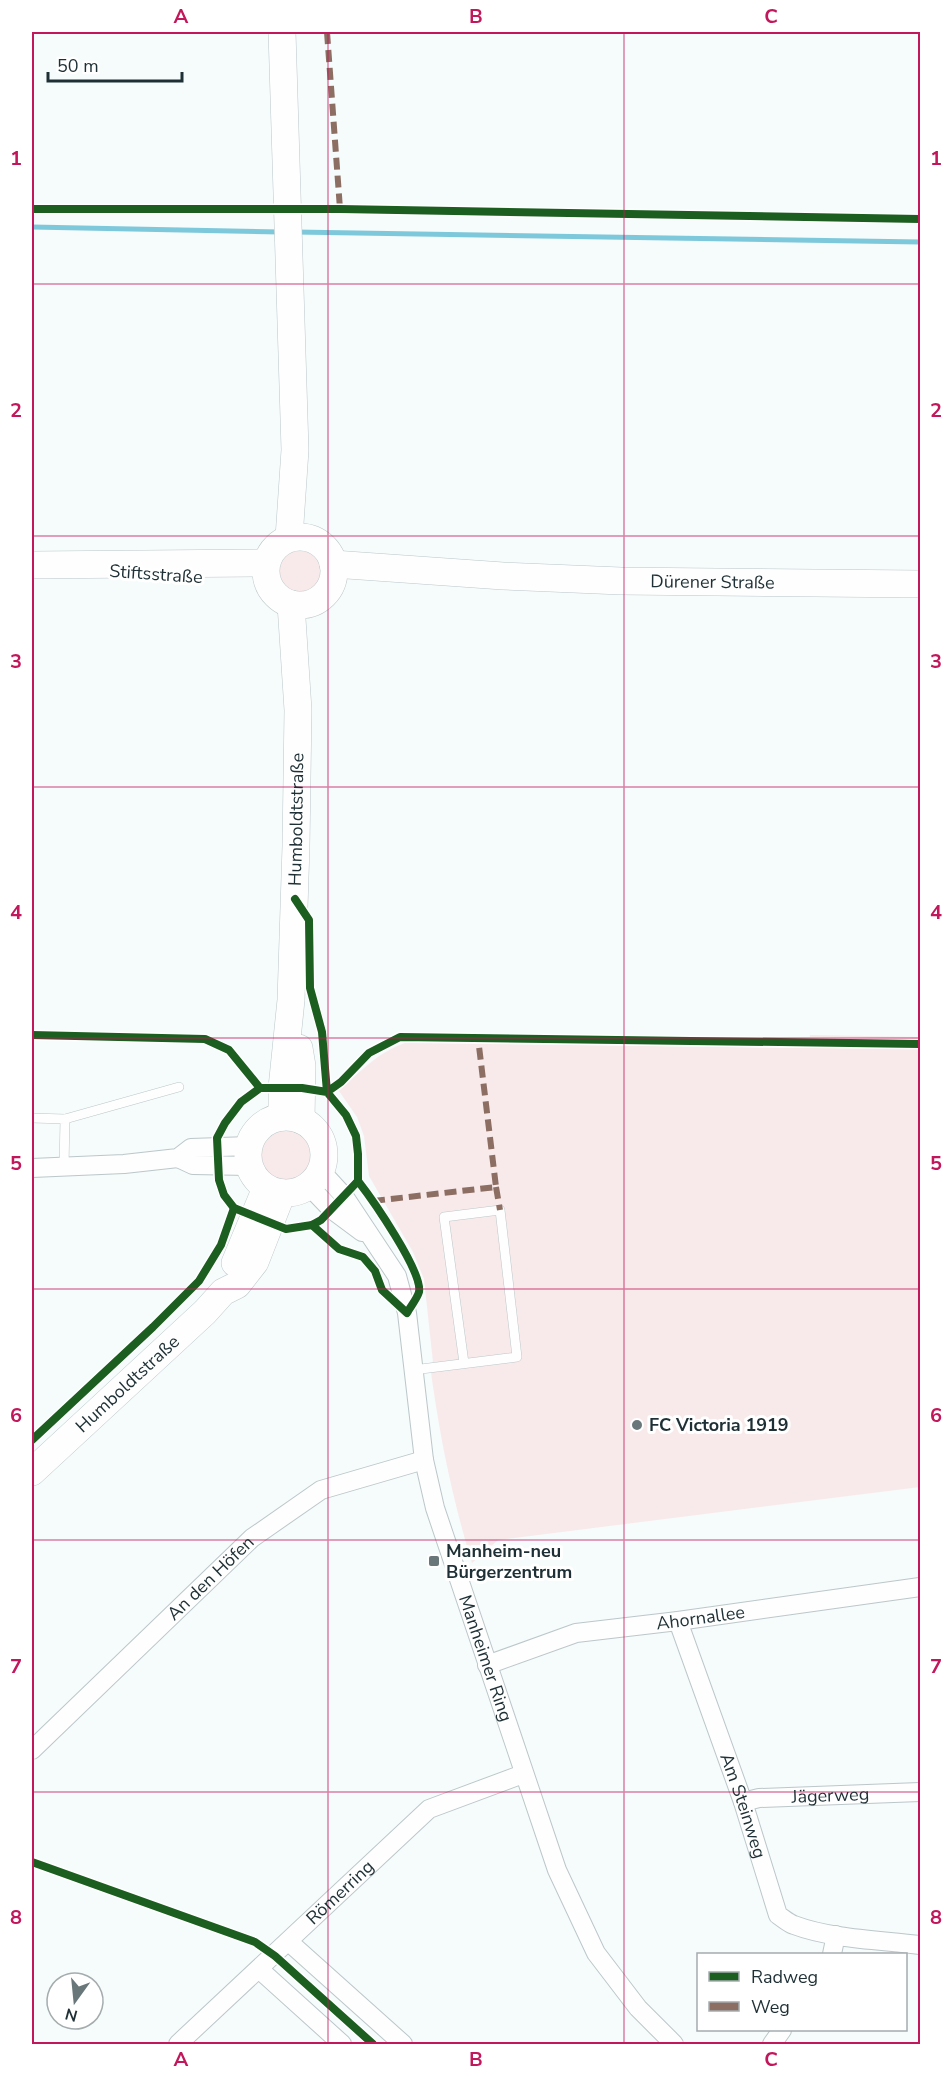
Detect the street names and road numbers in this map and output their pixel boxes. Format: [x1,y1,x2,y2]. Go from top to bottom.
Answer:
street label: Stiftsstraße [109,559,203,589]
street label: Dürener Straße [650,569,775,595]
street label: Humboldtstraße [283,753,309,887]
street label: Humboldtstraße [70,1330,185,1438]
street label: An den Höfen [162,1530,259,1625]
street label: Manheimer Ring [453,1592,518,1725]
street label: Ahornallee [655,1600,746,1635]
street label: Am Steinweg [714,1750,772,1861]
street label: Jägerweg [790,1782,870,1809]
street label: Römerring [301,1855,379,1930]

